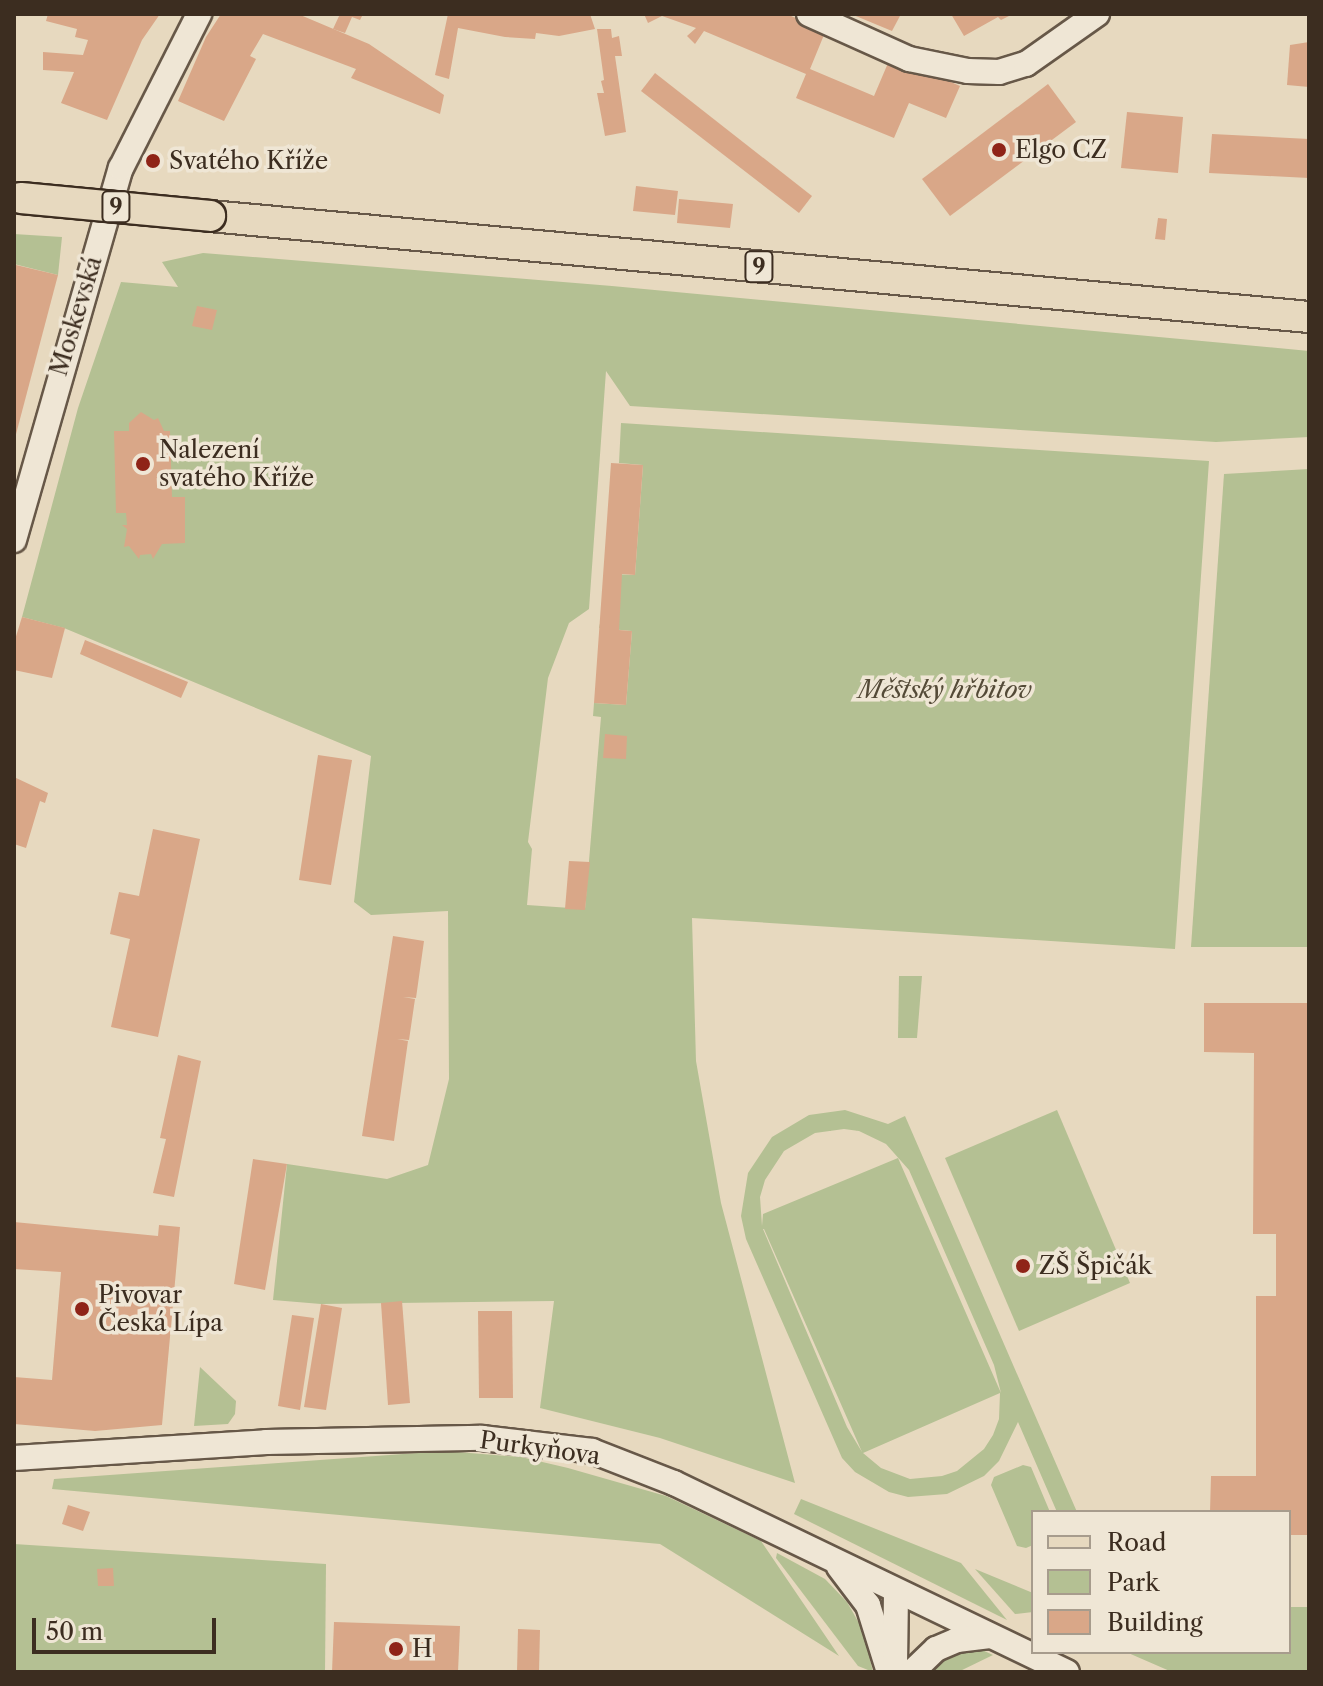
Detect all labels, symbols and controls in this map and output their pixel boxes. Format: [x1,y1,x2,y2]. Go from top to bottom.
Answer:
place label: Elgo CZ [1015,136,1107,164]
marker: Elgo CZ [990,141,1008,159]
place label: Svatého Kříže [169,147,328,175]
marker: Svatého Kříže [144,152,162,170]
road number: 9 [100,189,132,225]
road number: 9 [743,249,775,285]
street label: Moskevská [44,253,108,379]
place label: Nalezení svatého Kříže [159,436,314,492]
marker: Nalezení svatého Kříže [134,455,152,473]
park label: Městský hřbitov [858,676,1032,704]
place label: ZŠ Špičák [1039,1252,1152,1280]
marker: ZŠ Špičák [1014,1257,1032,1275]
place label: Pivovar Česká Lípa [98,1281,223,1337]
marker: Pivovar Česká Lípa [73,1300,91,1318]
street label: Purkyňova [478,1425,602,1471]
legend [1031,1510,1291,1654]
text: Road [1107,1528,1166,1557]
text: Park [1107,1568,1159,1597]
scale bar [36,1602,220,1652]
text: Building [1107,1608,1203,1637]
text: 50 m [46,1617,103,1646]
place label: H [412,1635,433,1663]
marker: H [387,1640,405,1658]

